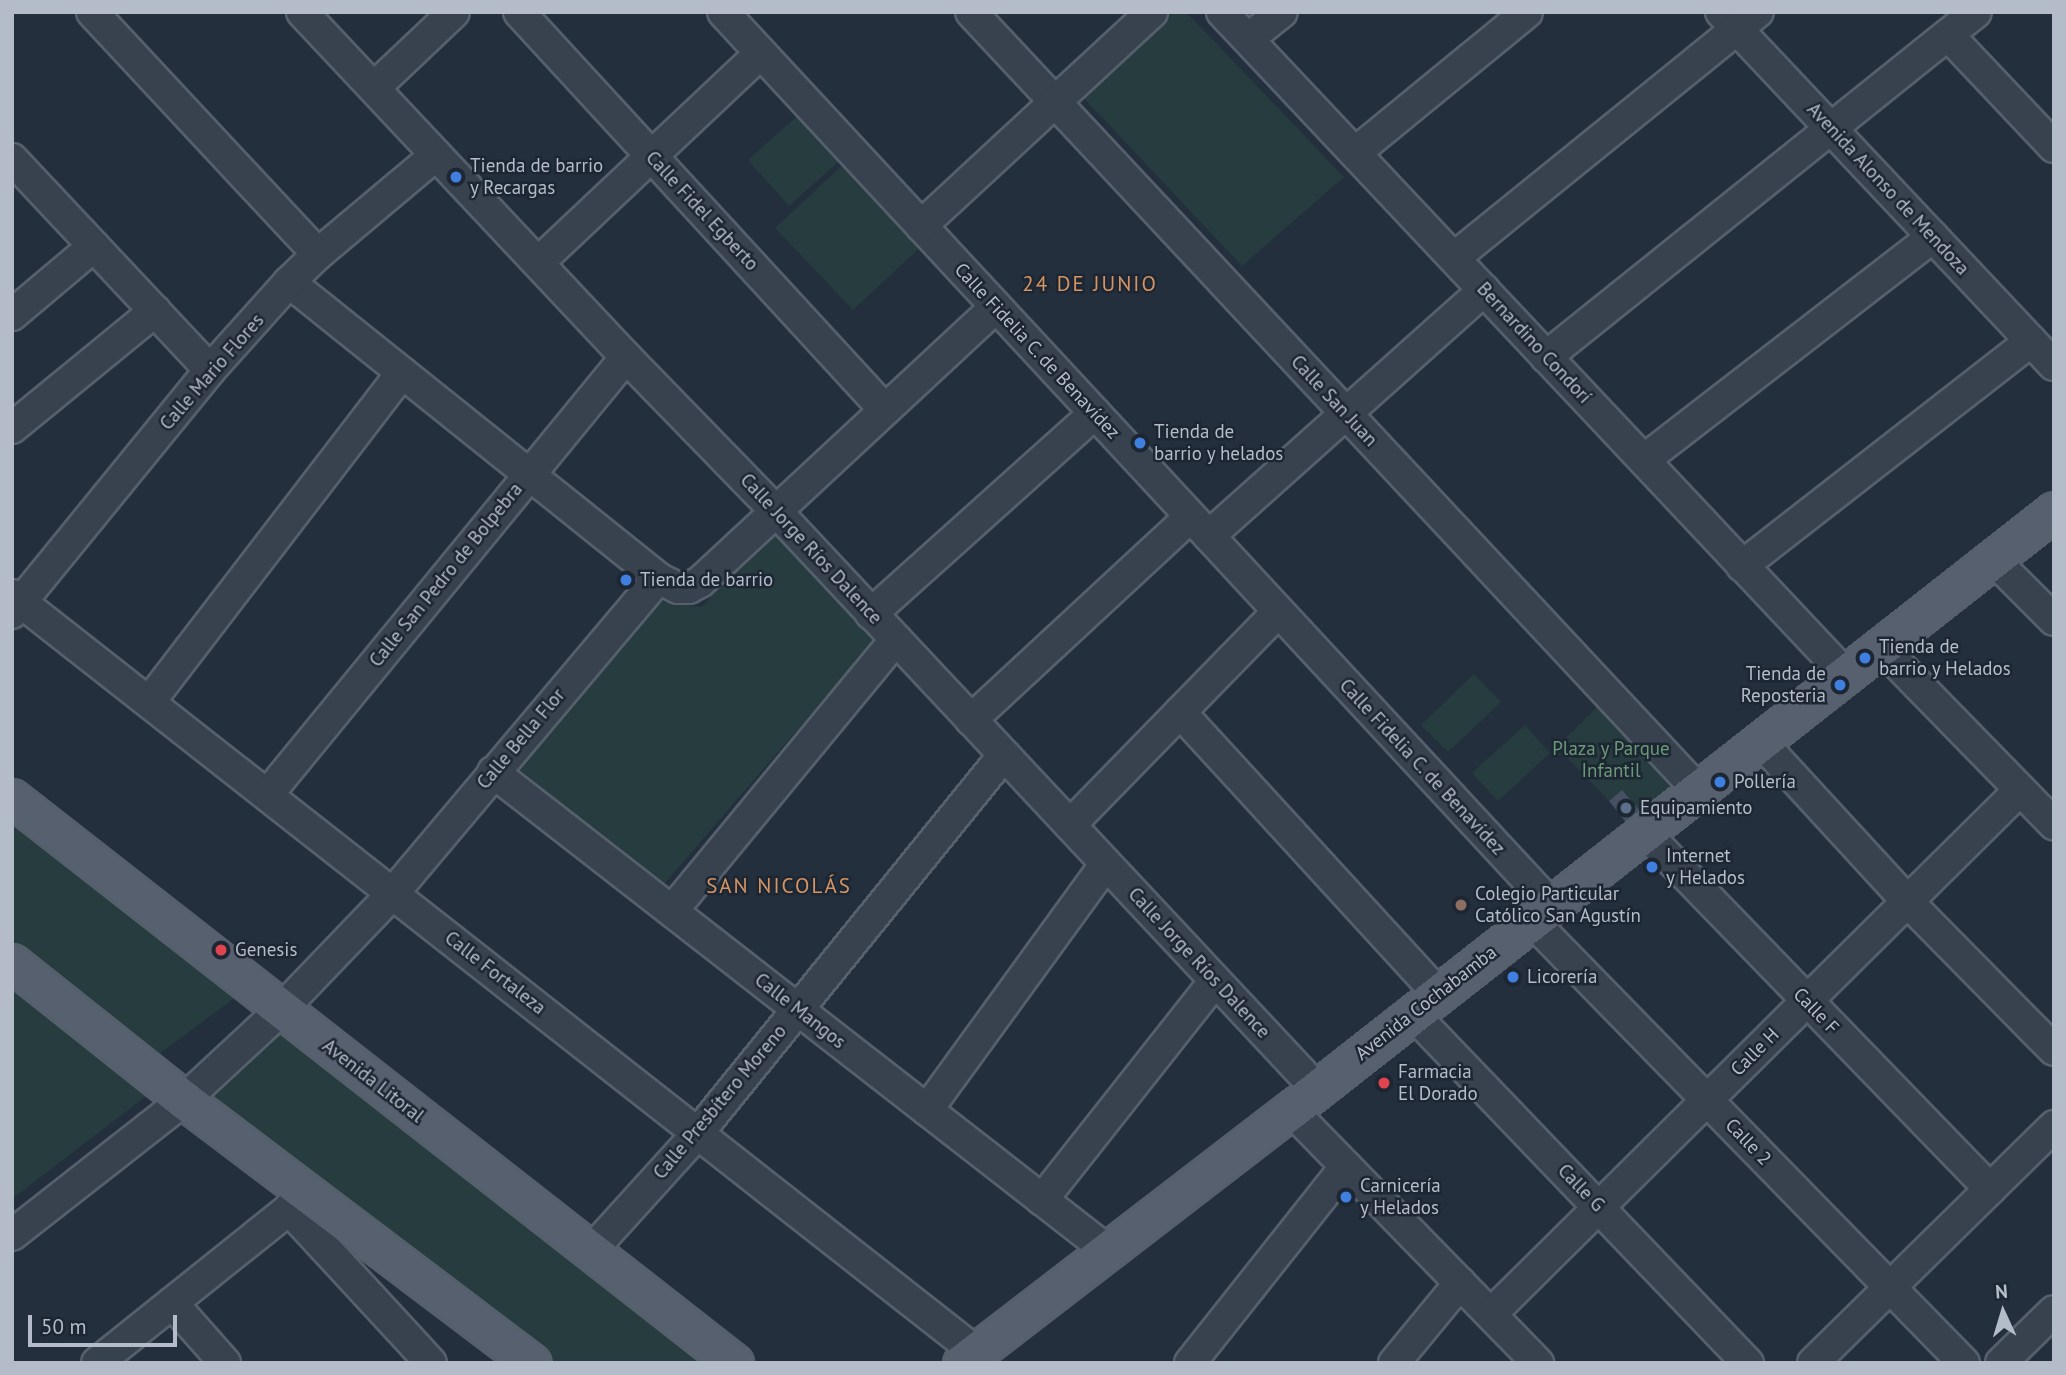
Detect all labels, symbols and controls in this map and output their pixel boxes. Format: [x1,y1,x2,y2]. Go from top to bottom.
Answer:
street label: Avenida Alonso de Mendoza [1802,98,1974,280]
street label: Calle Fidel Egberto [641,147,763,275]
place label: Tienda de barrio y Recargas [470,155,603,199]
marker: Tienda de barrio y Recargas [448,169,464,185]
street label: Calle Fidelia C. de Benavídez [949,258,1125,444]
district label: 24 DE JUNIO [1024,271,1156,297]
street label: Bernardino Condorí [1472,278,1596,408]
street label: Calle Mario Flores [155,309,269,435]
street label: Calle San Juan [1286,351,1382,451]
place label: Tienda de barrio y helados [1154,421,1284,465]
marker: Tienda de barrio y helados [1132,435,1148,451]
street label: Calle Jorge Ríos Dalence [735,469,887,629]
street label: Calle San Pedro de Bolpebra [365,478,527,672]
place label: Tienda de barrio [640,569,773,591]
marker: Tienda de barrio [618,572,634,588]
place label: Tienda de barrio y Helados [1879,636,2012,680]
marker: Tienda de barrio y Helados [1857,650,1873,666]
place label: Tienda de Reposteria [1741,663,1826,707]
street label: Calle Fidelia C. de Benavídez [1334,674,1510,860]
marker: Tienda de Reposteria [1832,677,1848,693]
street label: Calle Bella Flor [472,684,570,794]
park label: Plaza y Parque Infantil [1552,738,1670,782]
place label: Pollería [1734,771,1796,793]
marker: Pollería [1712,774,1728,790]
place label: Equipamiento [1640,797,1752,819]
marker: Equipamiento [1618,800,1634,816]
place label: Internet y Helados [1666,845,1746,889]
marker: Internet y Helados [1644,859,1660,875]
district label: SAN NICOLÁS [708,873,850,899]
street label: Calle Jorge Ríos Dalence [1123,883,1275,1043]
place label: Colegio Particular Católico San Agustín [1475,883,1642,927]
marker: Colegio Particular Católico San Agustín [1453,897,1469,913]
street label: Calle Fortaleza [440,927,550,1019]
place label: Genesis [235,939,297,961]
street label: Avenida Cochabamba [1351,941,1501,1065]
marker: Genesis [213,942,229,958]
place label: Licorería [1527,966,1597,988]
street label: Calle Mangos [750,968,850,1054]
marker: Licorería [1505,969,1521,985]
street label: Calle F [1788,983,1844,1039]
street label: Calle Presbítero Moreno [649,1020,791,1184]
street label: Calle H [1726,1023,1784,1081]
street label: Avenida Litoral [318,1034,428,1128]
place label: Farmacia El Dorado [1398,1061,1478,1105]
marker: Farmacia El Dorado [1376,1075,1392,1091]
street label: Calle 2 [1720,1114,1776,1170]
street label: Calle G [1553,1159,1609,1217]
place label: Carnicería y Helados [1360,1175,1441,1219]
marker: Carnicería y Helados [1338,1189,1354,1205]
north arrow [1968,1277,2038,1347]
text: N [1994,1279,2009,1303]
scale bar [32,1302,180,1346]
text: 50 m [41,1313,87,1340]

